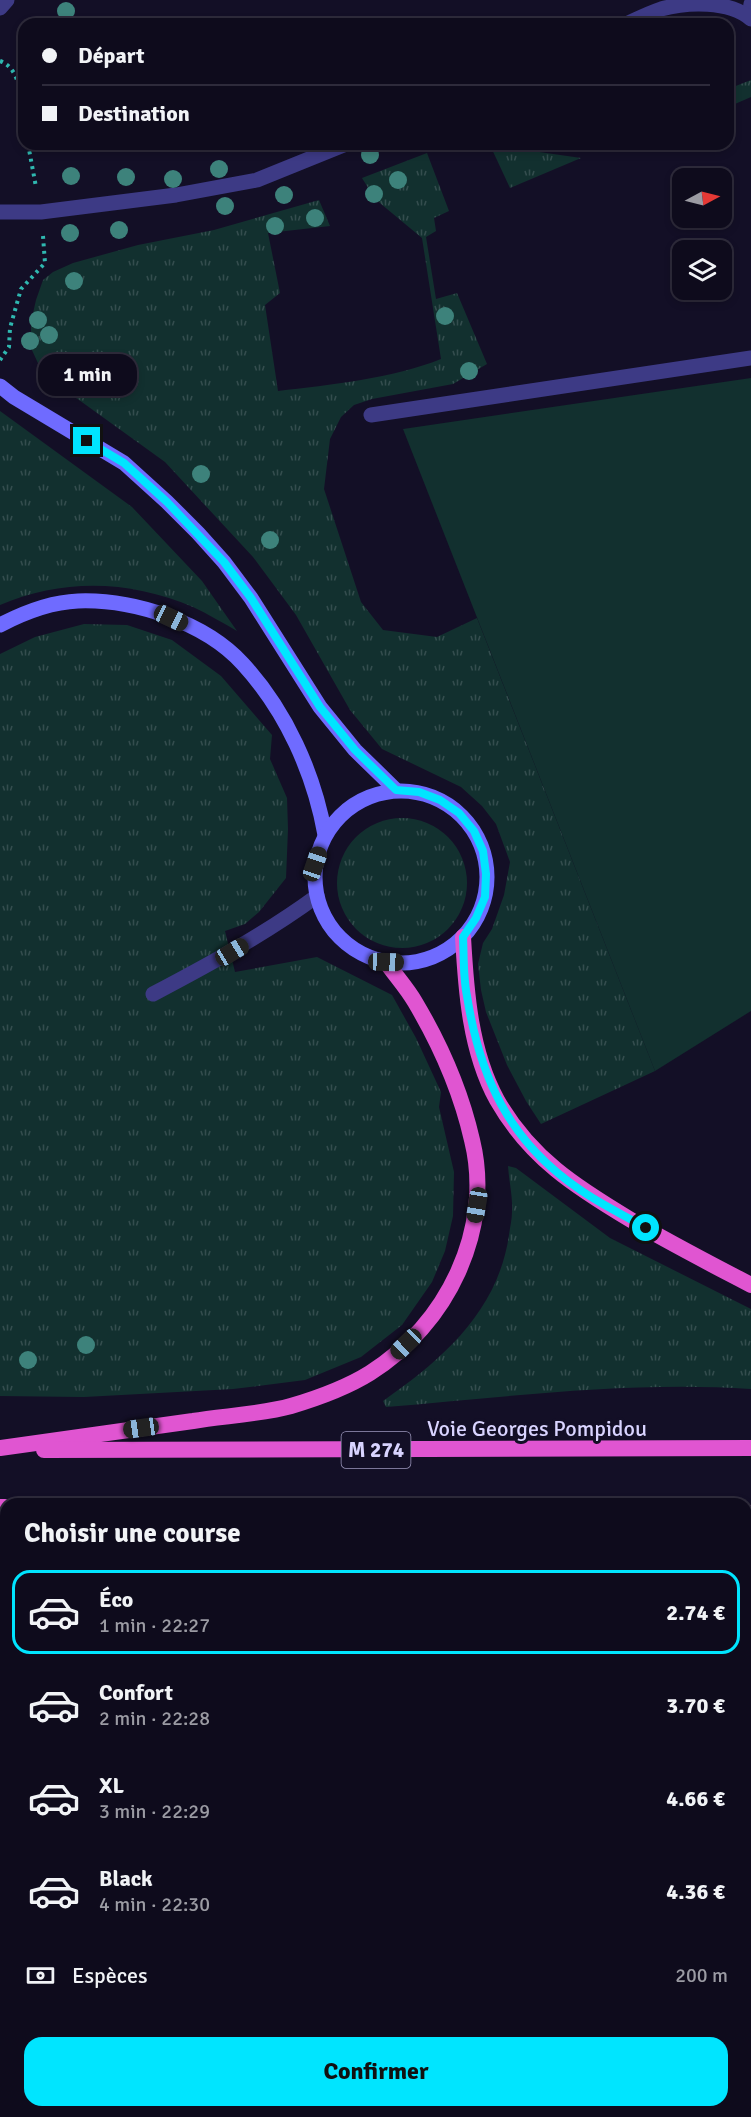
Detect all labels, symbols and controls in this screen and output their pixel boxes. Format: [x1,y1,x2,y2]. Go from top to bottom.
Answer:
text: Départ [78,42,145,69]
text: Destination [78,100,190,127]
north arrow [672,168,732,228]
map controls [672,168,732,300]
button: layers [672,240,732,300]
callout: 1 min [38,354,136,396]
text: 1 min [63,362,112,387]
route end [73,427,100,454]
car [151,602,191,634]
car [301,844,329,884]
car [212,935,252,969]
car [368,952,404,972]
car [465,1186,489,1224]
route start [632,1214,659,1241]
car [387,1325,425,1363]
street label: Voie Georges Pompidou [427,1415,647,1442]
car [122,1417,160,1439]
road number: M 274 [342,1432,410,1468]
text: Choisir une course [24,1517,241,1550]
icon: car [27,1585,81,1639]
text: Éco [99,1586,133,1613]
text: 2.74 € [666,1599,725,1626]
text: 1 min · 22:27 [99,1613,210,1638]
icon: car [27,1678,81,1732]
text: Confort [99,1679,173,1706]
text: 3.70 € [666,1692,725,1719]
text: 2 min · 22:28 [99,1706,210,1731]
icon: car [27,1771,81,1825]
text: XL [99,1772,124,1799]
text: 4.66 € [666,1785,725,1812]
text: 3 min · 22:29 [99,1799,210,1824]
icon: car [27,1864,81,1918]
text: Black [99,1865,153,1892]
text: 4.36 € [666,1878,725,1905]
text: 4 min · 22:30 [99,1892,210,1917]
icon: cash [24,1959,57,1992]
text: Espèces [72,1962,148,1989]
text: 200 m [675,1963,728,1988]
button: Confirmer [24,2037,728,2106]

